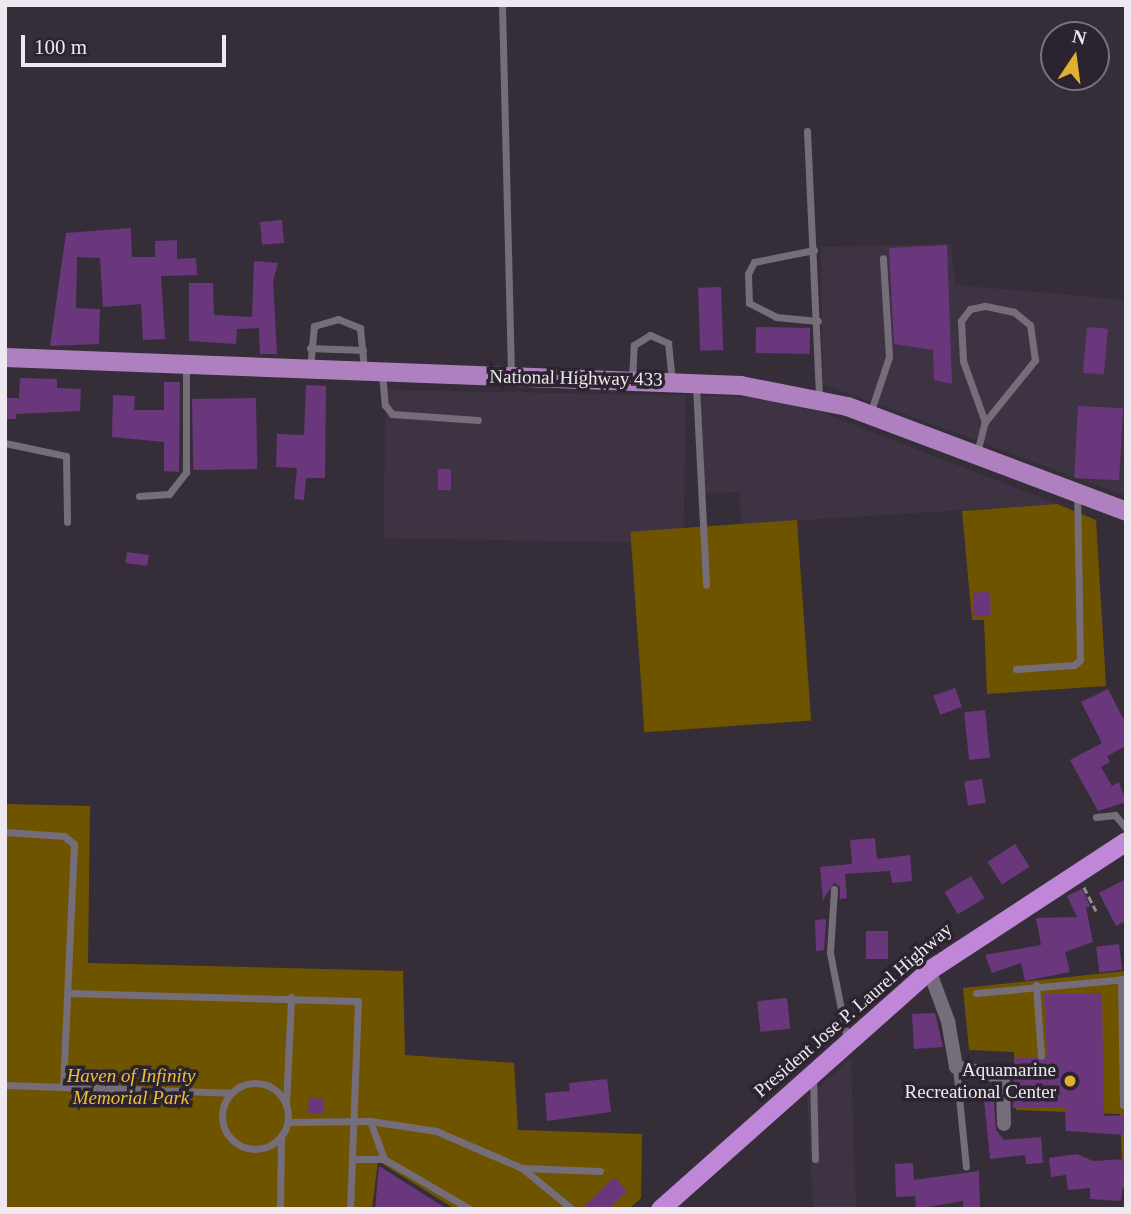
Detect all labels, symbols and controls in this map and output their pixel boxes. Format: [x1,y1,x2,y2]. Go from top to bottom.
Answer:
scale bar [24,21,229,65]
north arrow [1040,21,1110,91]
text: N [1070,25,1088,49]
text: 100 m [34,35,87,59]
street label: National Highway 433 [489,365,663,391]
street label: President Jose P. Laurel Highway [749,918,957,1102]
place label: Aquamarine Recreational Center [905,1059,1056,1103]
park label: Haven of Infinity Memorial Park [67,1065,195,1109]
marker: Aquamarine Recreational Center [1062,1073,1078,1089]

